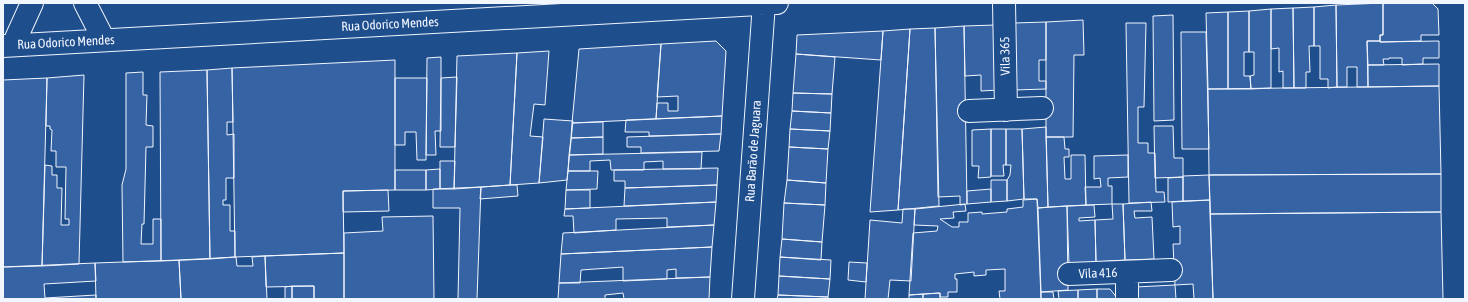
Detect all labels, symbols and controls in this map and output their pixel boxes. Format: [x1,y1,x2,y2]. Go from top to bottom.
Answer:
street label: Rua Odorico Mendes [341,14,440,34]
street label: Rua Odorico Mendes [17,32,116,52]
street label: Vila 365 [997,36,1013,76]
street label: Rua Barão de Jaguara [742,100,764,202]
street label: Vila 416 [1078,265,1118,281]

